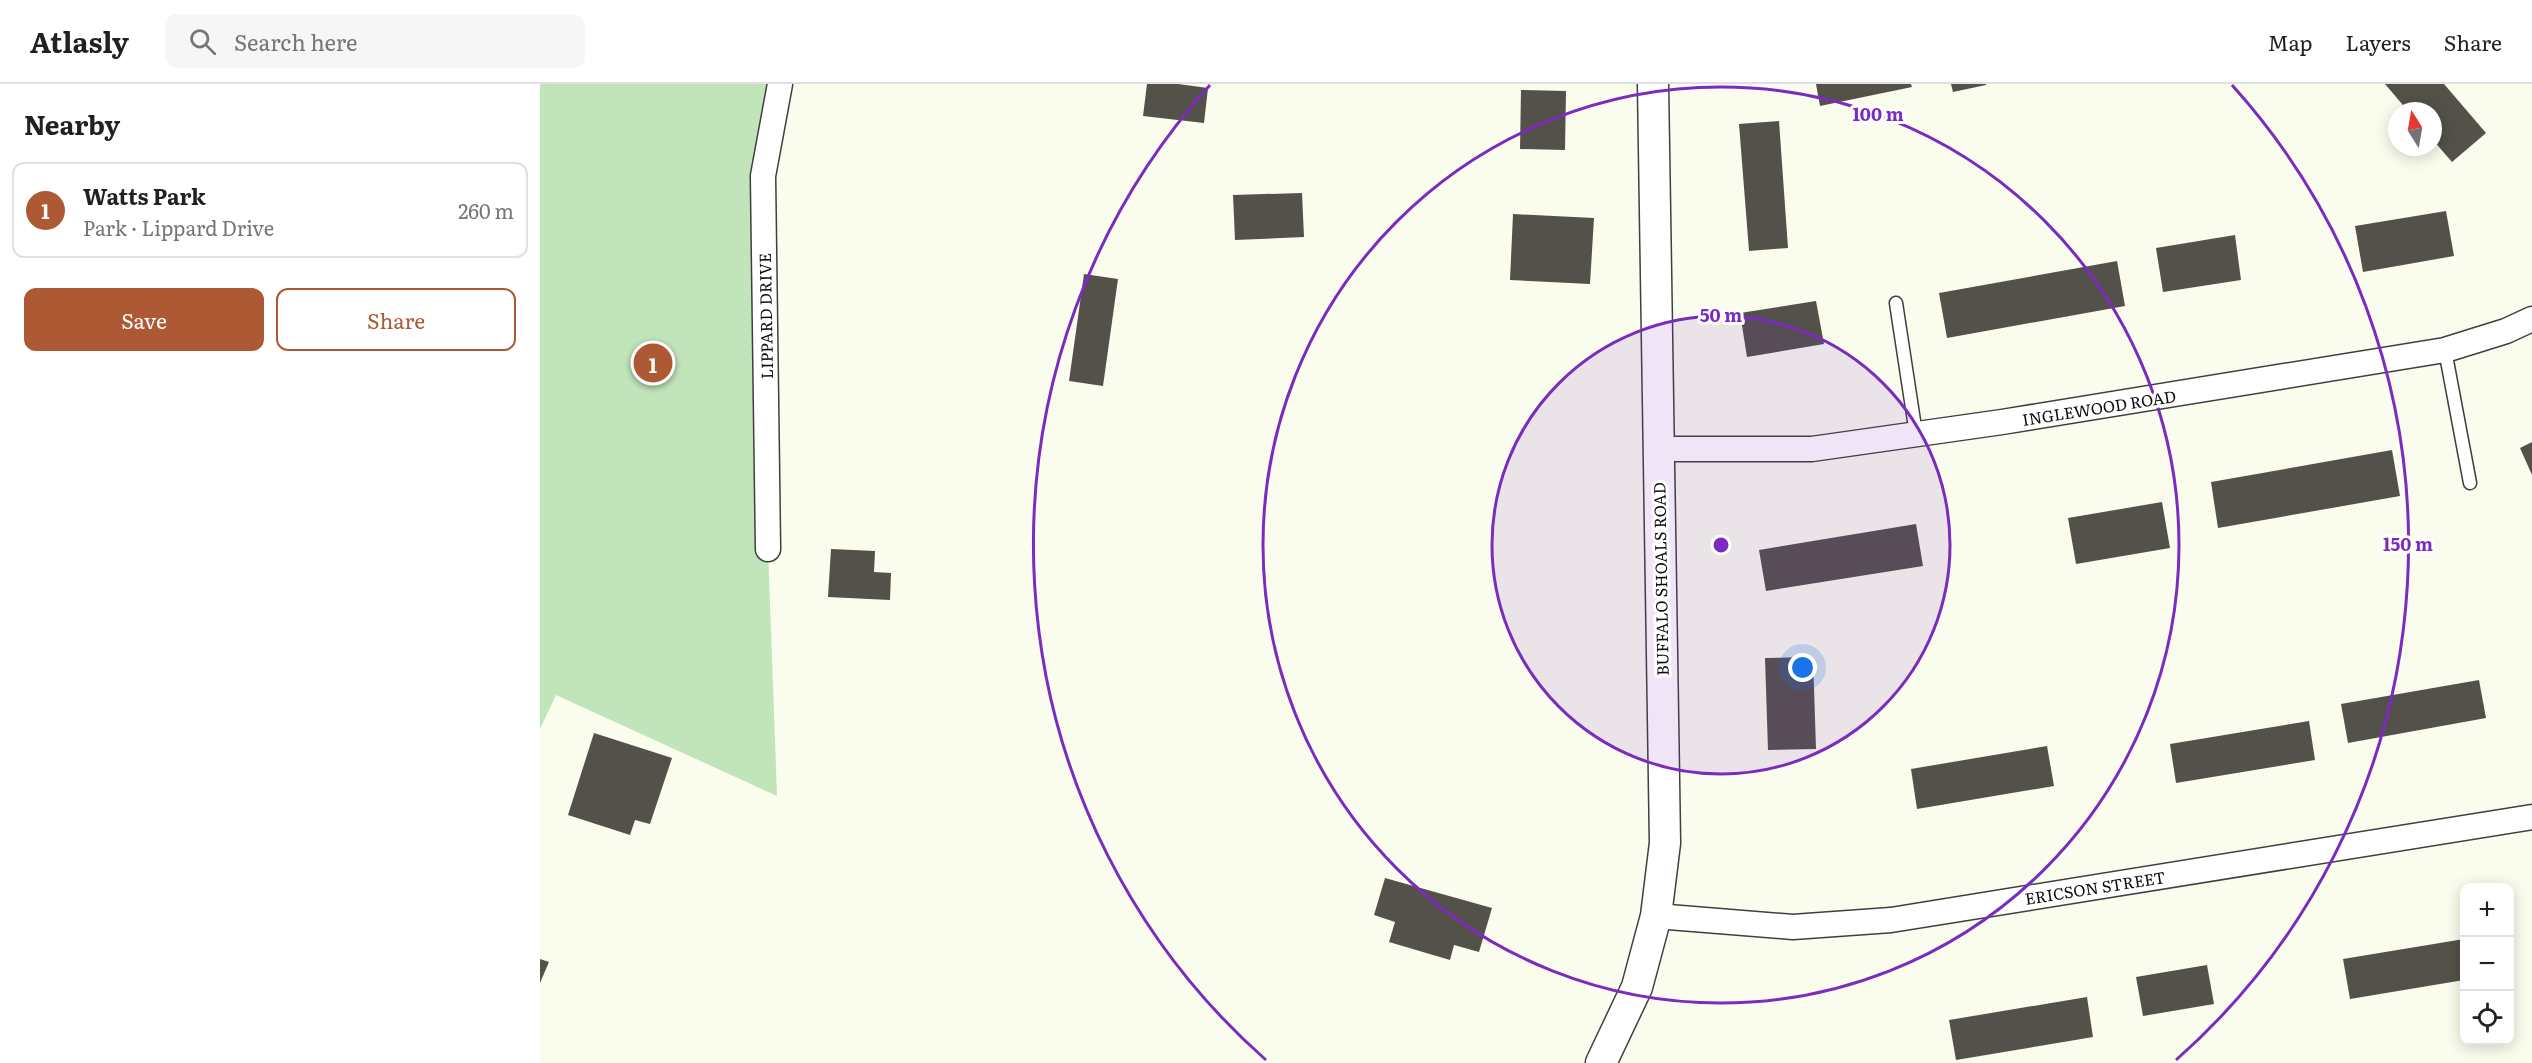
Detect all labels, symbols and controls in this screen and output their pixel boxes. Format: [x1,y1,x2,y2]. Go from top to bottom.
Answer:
search box [165,14,585,68]
text: Atlasly [30,20,129,62]
icon: search [186,25,219,58]
text: Search here [234,25,357,58]
text: Map [2268,26,2313,57]
text: Layers [2346,26,2411,57]
text: Share [2444,26,2502,57]
text: 100 m [1852,100,1904,127]
north arrow [2388,102,2442,156]
text: Nearby [24,104,120,143]
text: Watts Park [83,179,206,212]
text: 1 [41,195,50,225]
text: 260 m [458,195,514,225]
text: Park · Lippard Drive [83,212,274,242]
street label: LIPPARD DRIVE [752,253,778,379]
button: Save [24,288,264,351]
button: Share [276,288,516,351]
text: 50 m [1700,301,1742,328]
pin: 1 [634,340,672,386]
street label: INGLEWOOD ROAD [2020,383,2178,431]
street label: BUFFALO SHOALS ROAD [1646,482,1674,676]
text: 150 m [2383,530,2433,557]
centre of rings [1711,535,1731,555]
your location [1788,653,1817,682]
street label: ERICSON STREET [2023,864,2167,910]
map controls [2460,883,2514,1045]
button: + [2460,883,2514,937]
button: − [2460,937,2514,991]
button: locate [2460,991,2514,1045]

